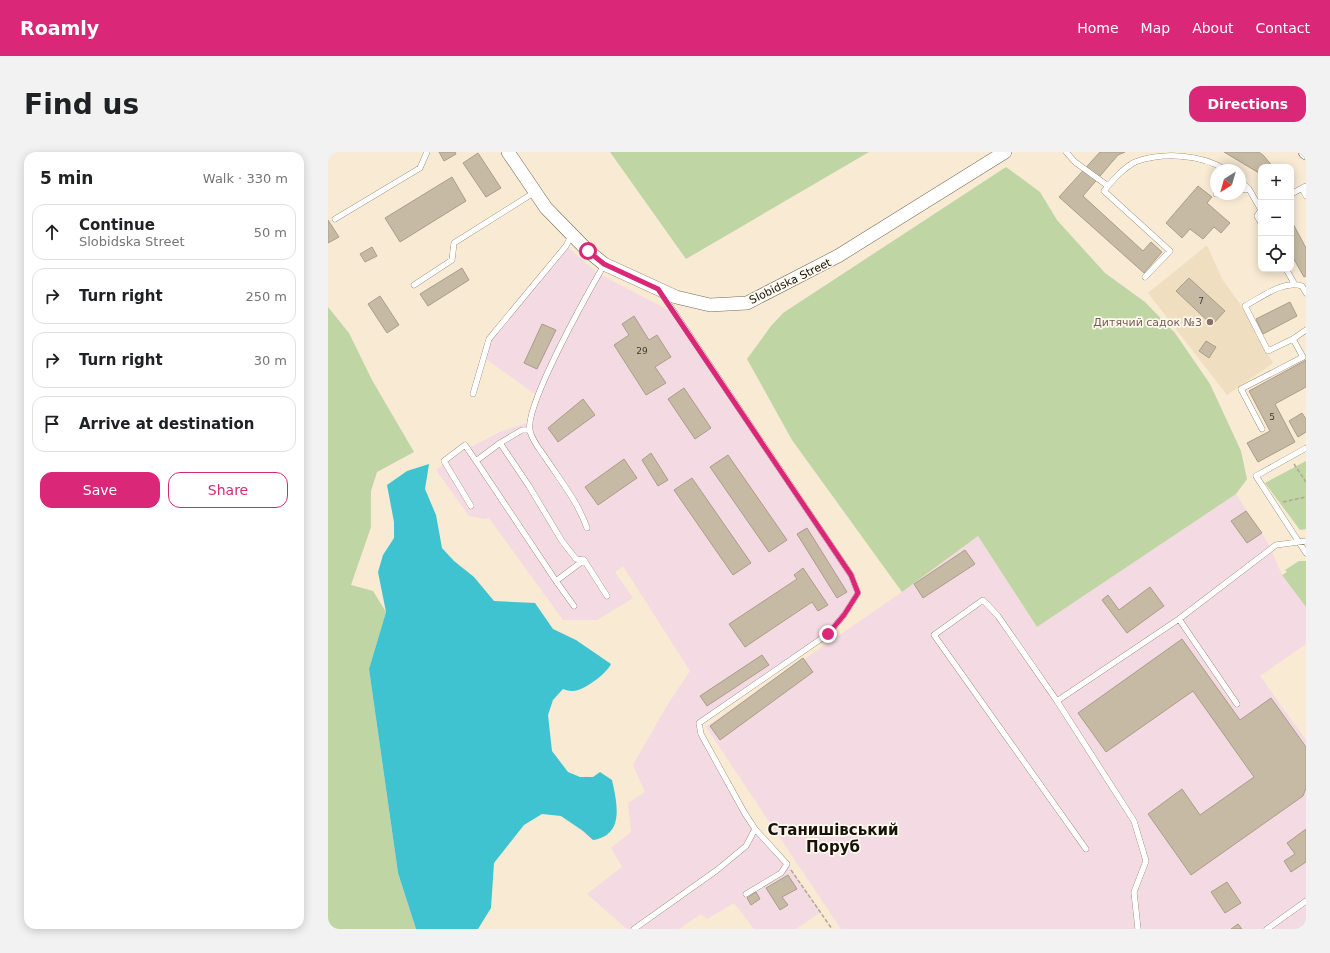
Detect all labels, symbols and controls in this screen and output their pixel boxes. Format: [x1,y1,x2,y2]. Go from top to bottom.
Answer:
text: Roamly [20,17,99,39]
text: Home [1077,20,1119,36]
text: Map [1141,20,1170,36]
text: About [1192,20,1234,36]
text: Contact [1256,20,1310,36]
button: Directions [1189,86,1306,122]
text: Find us [24,88,139,121]
north arrow [1210,164,1246,200]
map controls [1258,164,1294,272]
button: + [1258,164,1294,200]
text: 5 min [40,168,93,188]
text: Walk · 330 m [203,171,288,186]
button: − [1258,200,1294,236]
text: Continue [79,216,155,234]
icon: ahead [41,221,63,243]
text: 50 m [254,225,287,240]
text: Slobidska Street [79,234,185,249]
button: locate [1258,236,1294,272]
route start [579,242,597,260]
street label: Slobidska Street [747,256,834,307]
icon: right [41,285,63,307]
text: Turn right [79,287,163,305]
text: 250 m [245,289,287,304]
house number: 7 [1198,296,1204,306]
place label: Дитячий садок №3 [1093,316,1202,329]
marker: Дитячий садок №3 [1205,317,1215,327]
house number: 29 [636,346,648,356]
icon: right [41,349,63,371]
text: Turn right [79,351,163,369]
text: 30 m [254,353,287,368]
house number: 5 [1269,412,1275,422]
icon: arrive [41,413,63,435]
text: Arrive at destination [79,415,254,433]
button: Save [40,472,160,508]
button: Share [168,472,288,508]
route end [819,625,837,643]
district label: Станишівський Поруб [768,821,898,856]

